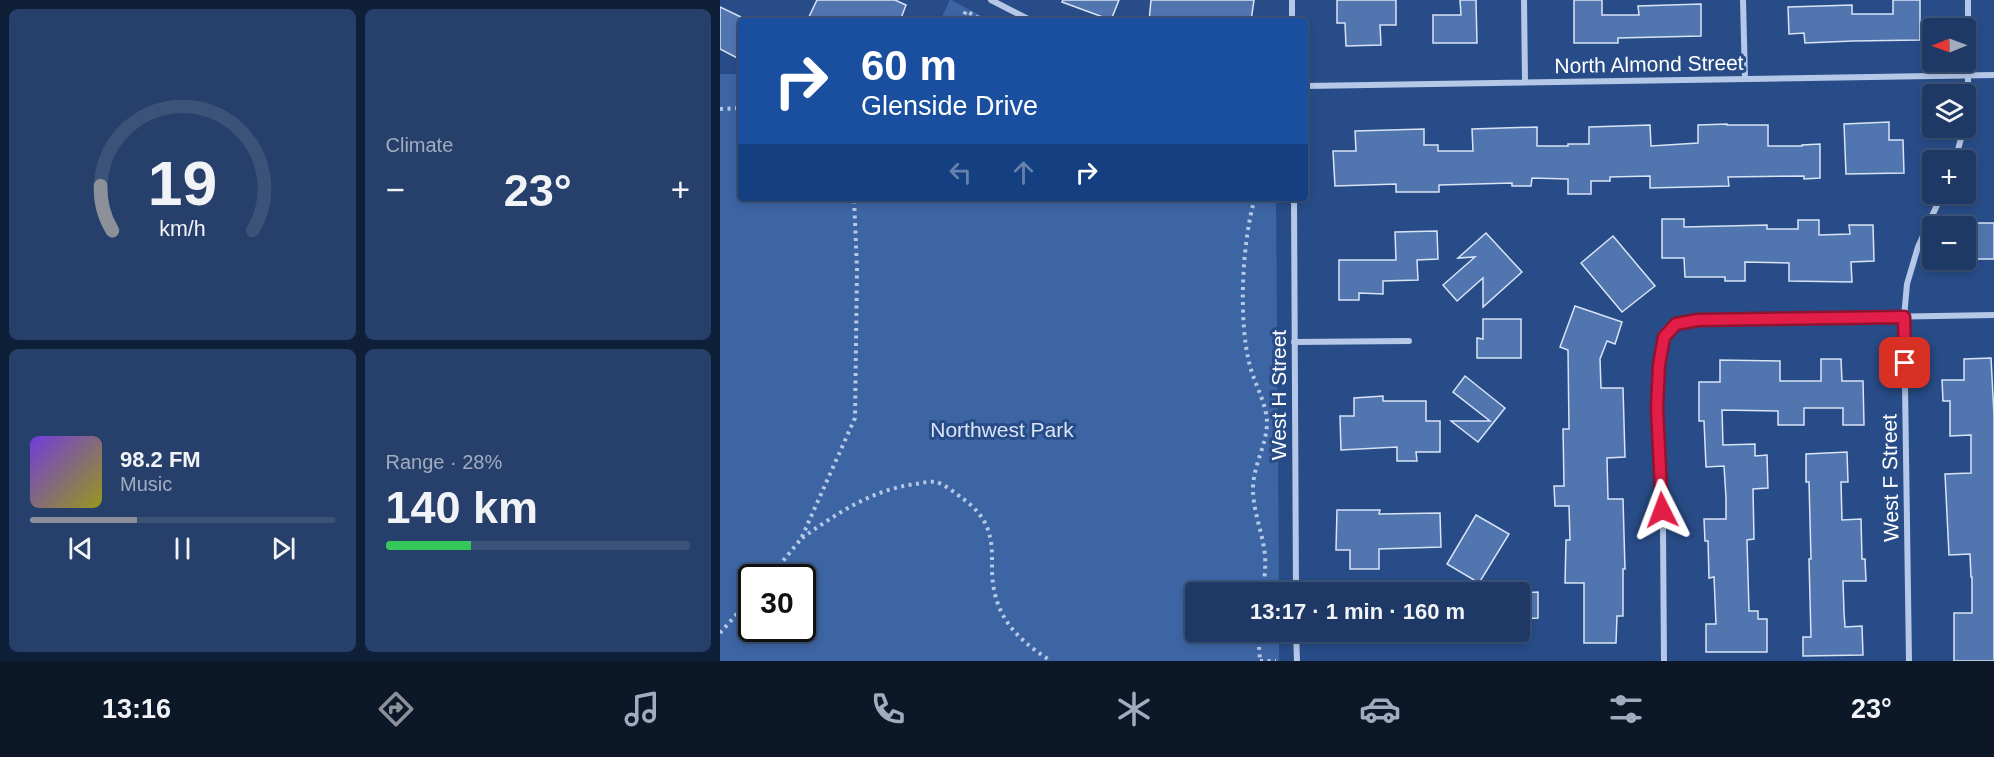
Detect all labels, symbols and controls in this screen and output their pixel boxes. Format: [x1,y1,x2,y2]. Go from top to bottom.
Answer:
north arrow [1922,18,1976,72]
map controls [1922,18,1976,270]
icon: right [762,42,840,120]
text: 60 m [861,42,957,89]
street label: North Almond Street [1554,51,1744,77]
button: layers [1922,84,1976,138]
text: Glenside Drive [861,91,1038,121]
text: Climate [386,134,453,156]
text: 19 [148,149,217,218]
button: + [1922,150,1976,204]
icon: left [944,156,977,189]
icon: ahead [1007,156,1040,189]
icon: right [1070,156,1103,189]
text: 23° [504,165,572,216]
text: − [386,171,405,208]
text: + [671,171,690,208]
button: − [1922,216,1976,270]
text: km/h [159,218,205,242]
street label: West H Street [1267,330,1290,460]
pin [1879,337,1930,388]
icon: arrive [1888,346,1921,379]
street label: West F Street [1877,414,1903,542]
park label: Northwest Park [930,418,1074,441]
text: 98.2 FM [120,447,201,472]
text: Range · 28% [386,451,502,473]
text: Music [120,473,172,495]
position arrow [1630,478,1694,542]
text: 140 km [386,482,538,533]
icon: previous [64,532,97,565]
icon: pause [166,532,199,565]
icon: next [267,532,300,565]
speed limit sign: 30 [738,564,816,642]
text: 13:17 · 1 min · 160 m [1250,599,1465,624]
icon: directions [375,688,417,730]
icon: music [621,688,663,730]
icon: phone [867,688,909,730]
icon: climate [1113,688,1155,730]
icon: car [1359,688,1401,730]
icon: filters [1605,688,1647,730]
text: 13:16 [102,694,171,724]
text: 23° [1851,694,1892,724]

